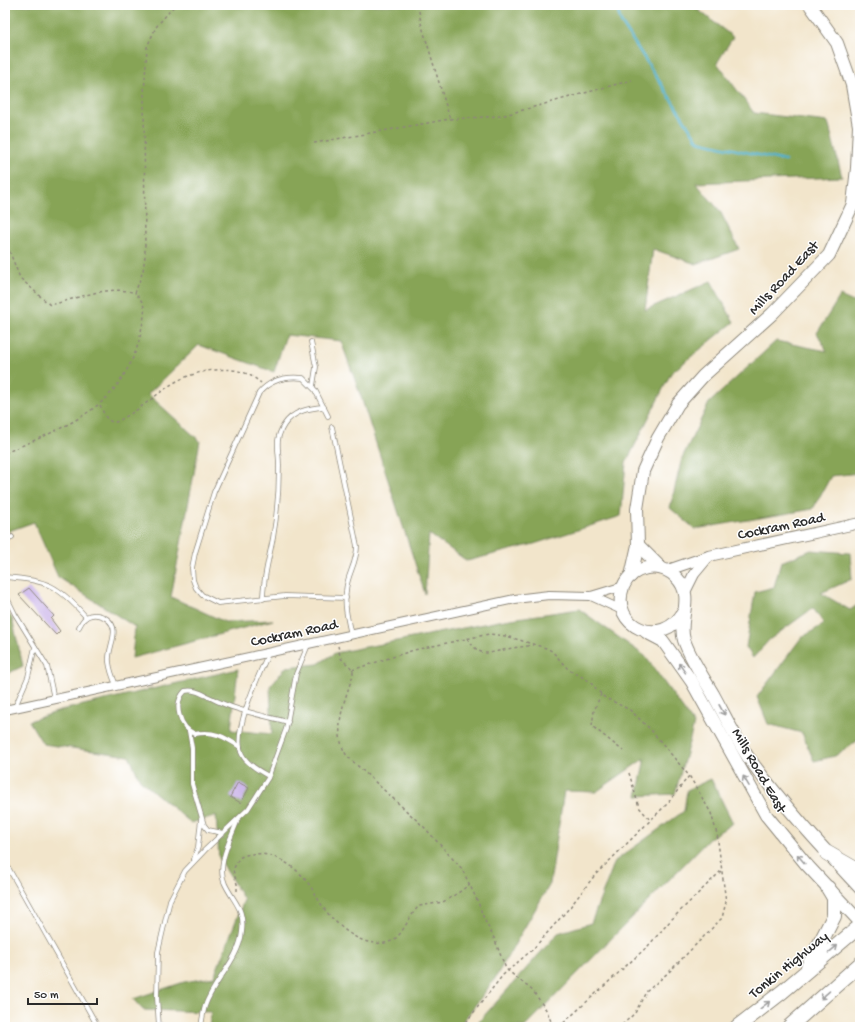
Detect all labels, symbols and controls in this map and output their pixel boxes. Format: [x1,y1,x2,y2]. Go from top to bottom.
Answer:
street label: Mills Road East [745,236,825,319]
street label: Cockram Road [736,509,828,545]
street label: Cockram Road [249,616,341,652]
one-way arrow [678,663,686,674]
one-way arrow [718,704,726,716]
street label: Mills Road East [727,725,791,818]
one-way arrow [742,775,750,787]
one-way arrow [797,854,806,865]
street label: Tonkin Highway [745,928,833,1004]
one-way arrow [827,945,838,954]
scale bar [28,980,97,1006]
text: 50 m [34,989,59,1003]
one-way arrow [820,990,830,1000]
one-way arrow [759,1001,770,1009]

